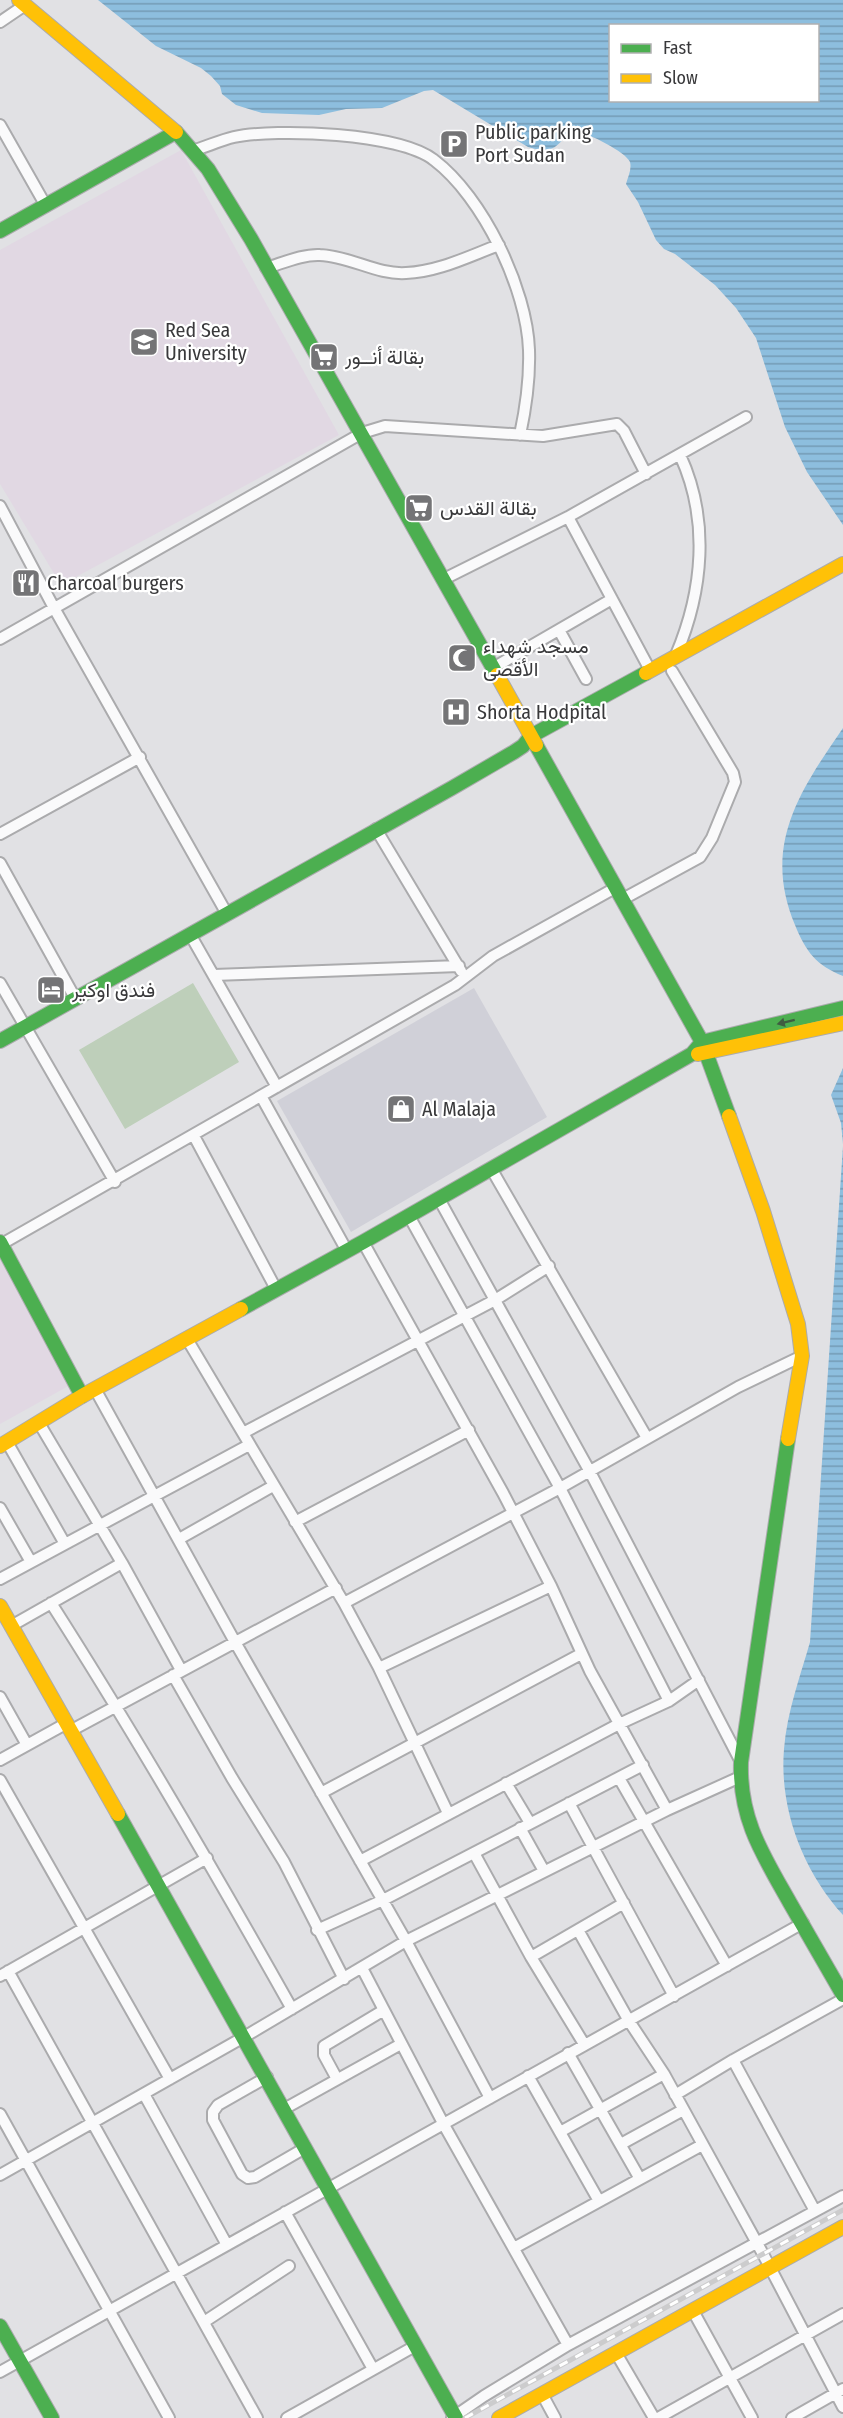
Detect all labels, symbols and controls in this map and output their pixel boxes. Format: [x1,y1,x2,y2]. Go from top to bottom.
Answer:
legend [609,24,819,102]
text: Fast [663,37,692,59]
text: Slow [663,67,698,89]
place label: Public parking Port Sudan [475,120,592,167]
parking icon: Public parking Port Sudan [438,128,470,160]
place label: Red Sea University [165,318,247,365]
school or university icon: Red Sea University [128,326,160,358]
supermarket icon: بقالة أنــور [308,341,340,373]
place label: بقالة أنــور [344,345,424,370]
supermarket icon: بقالة القدس [403,492,435,524]
place label: بقالة القدس [440,496,537,520]
restaurant icon: Charcoal burgers [10,567,42,599]
place label: Charcoal burgers [47,571,184,595]
place label: مسجد شهداء الأقصى [483,634,589,681]
mosque icon: مسجد شهداء الأقصى [446,642,478,674]
hospital icon: Shorta Hodpital [440,696,472,728]
place label: Shorta Hodpital [477,700,606,724]
hotel icon: فندق اوكير [35,974,67,1006]
place label: فندق اوكير [71,978,155,1003]
one-way arrow [777,1018,795,1028]
shop icon: Al Malaja [385,1093,417,1125]
place label: Al Malaja [422,1097,496,1121]

